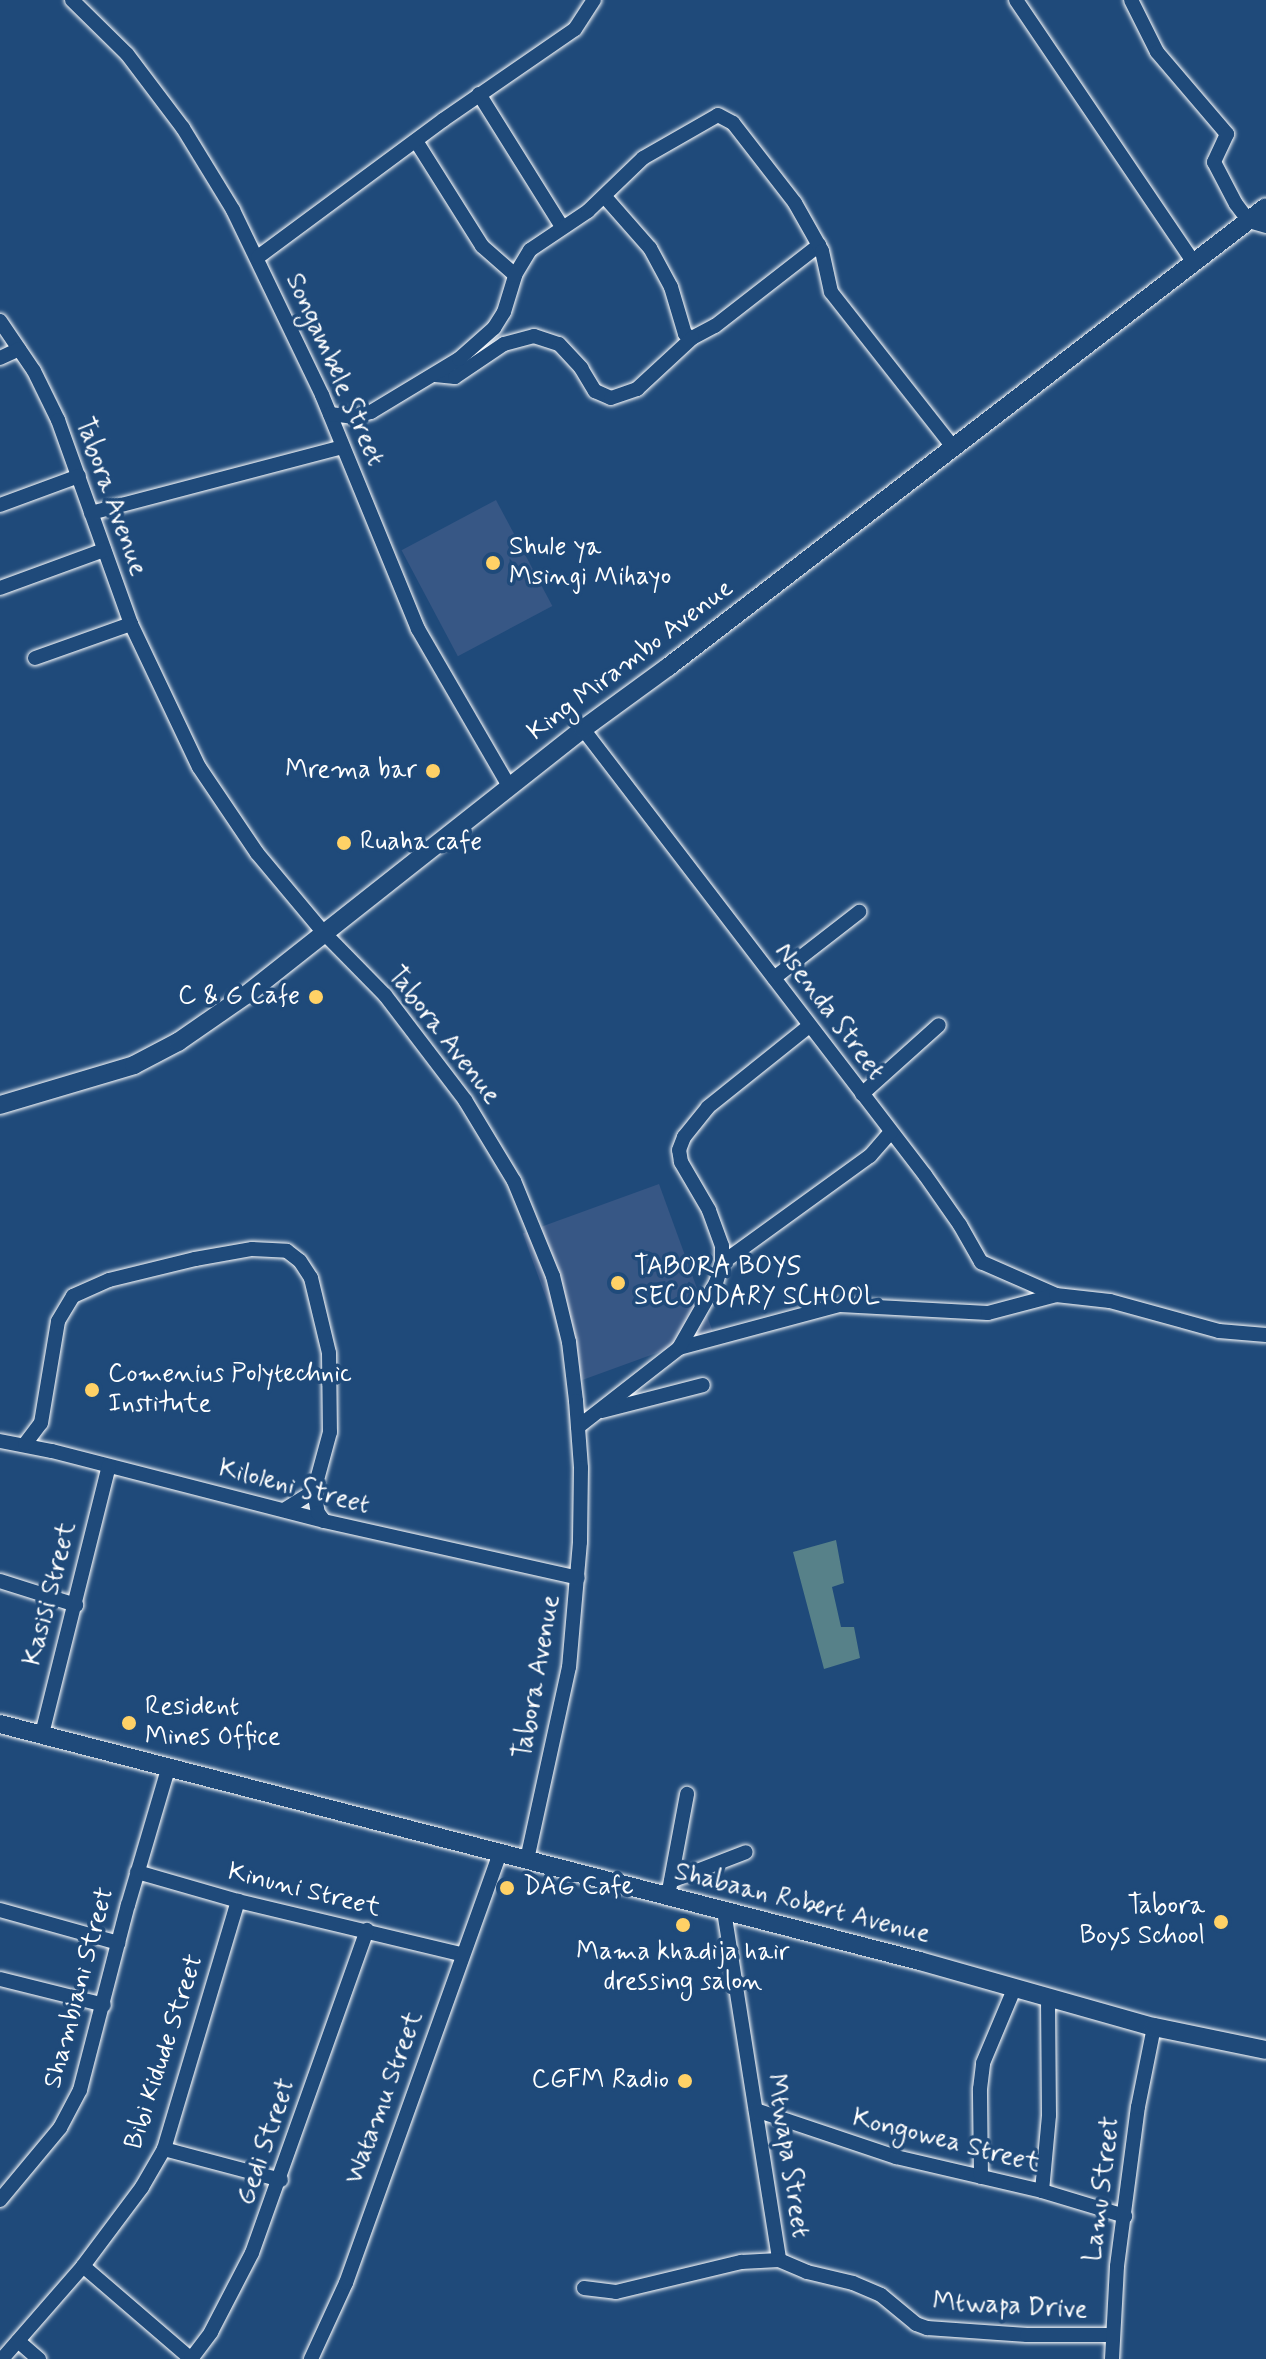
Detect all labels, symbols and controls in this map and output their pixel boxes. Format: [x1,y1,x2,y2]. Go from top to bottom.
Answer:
street label: Songambele Street [277,267,391,473]
street label: Tabora Avenue [67,414,153,580]
place label: Shule ya Msingi Mihayo [509,532,671,594]
marker: Shule ya Msingi Mihayo [484,554,502,572]
street label: King Mirambo Avenue [522,574,740,748]
place label: Mrema bar [287,755,417,787]
marker: Mrema bar [424,762,442,780]
place label: Ruaha cafe [360,827,483,859]
marker: Ruaha cafe [335,834,353,852]
street label: Nsenda Street [766,935,892,1089]
street label: Tabora Avenue [380,961,506,1111]
place label: C & G Cafe [173,981,300,1013]
marker: C & G Cafe [307,988,325,1006]
place label: TABORA BOYS SECONDARY SCHOOL [634,1252,880,1314]
marker: TABORA BOYS SECONDARY SCHOOL [609,1274,627,1292]
place label: Comenius Polytechnic Institute [108,1359,356,1420]
marker: Comenius Polytechnic Institute [83,1381,101,1399]
street label: Kiloleni Street [213,1454,375,1522]
street label: Kasisi Street [18,1519,84,1669]
street label: Tabora Avenue [508,1593,568,1761]
place label: Resident Mines Office [145,1692,282,1754]
marker: Resident Mines Office [120,1714,138,1732]
street label: Kinuni Street [224,1857,384,1925]
street label: Shabaan Robert Avenue [670,1857,934,1951]
place label: DAG Cafe [523,1872,636,1904]
marker: DAG Cafe [498,1879,516,1897]
street label: Shambiani Street [38,1885,122,2091]
place label: Tabora Boys School [1080,1891,1205,1952]
marker: Tabora Boys School [1212,1913,1230,1931]
marker: Mama khadija hair dressing salon [674,1916,692,1934]
place label: Mama khadija hair dressing salon [575,1937,791,1998]
street label: Bibi Kidude Street [119,1950,211,2154]
street label: Watamu Street [339,2007,431,2189]
place label: CGFM Radio [531,2065,669,2097]
street label: Mtwapa Street [758,2070,816,2242]
marker: CGFM Radio [676,2072,694,2090]
street label: Gedi Street [231,2075,303,2209]
street label: Kongowea Street [849,2104,1043,2180]
street label: Lamu Street [1079,2115,1127,2263]
street label: Mtwapa Drive [933,2287,1087,2327]

